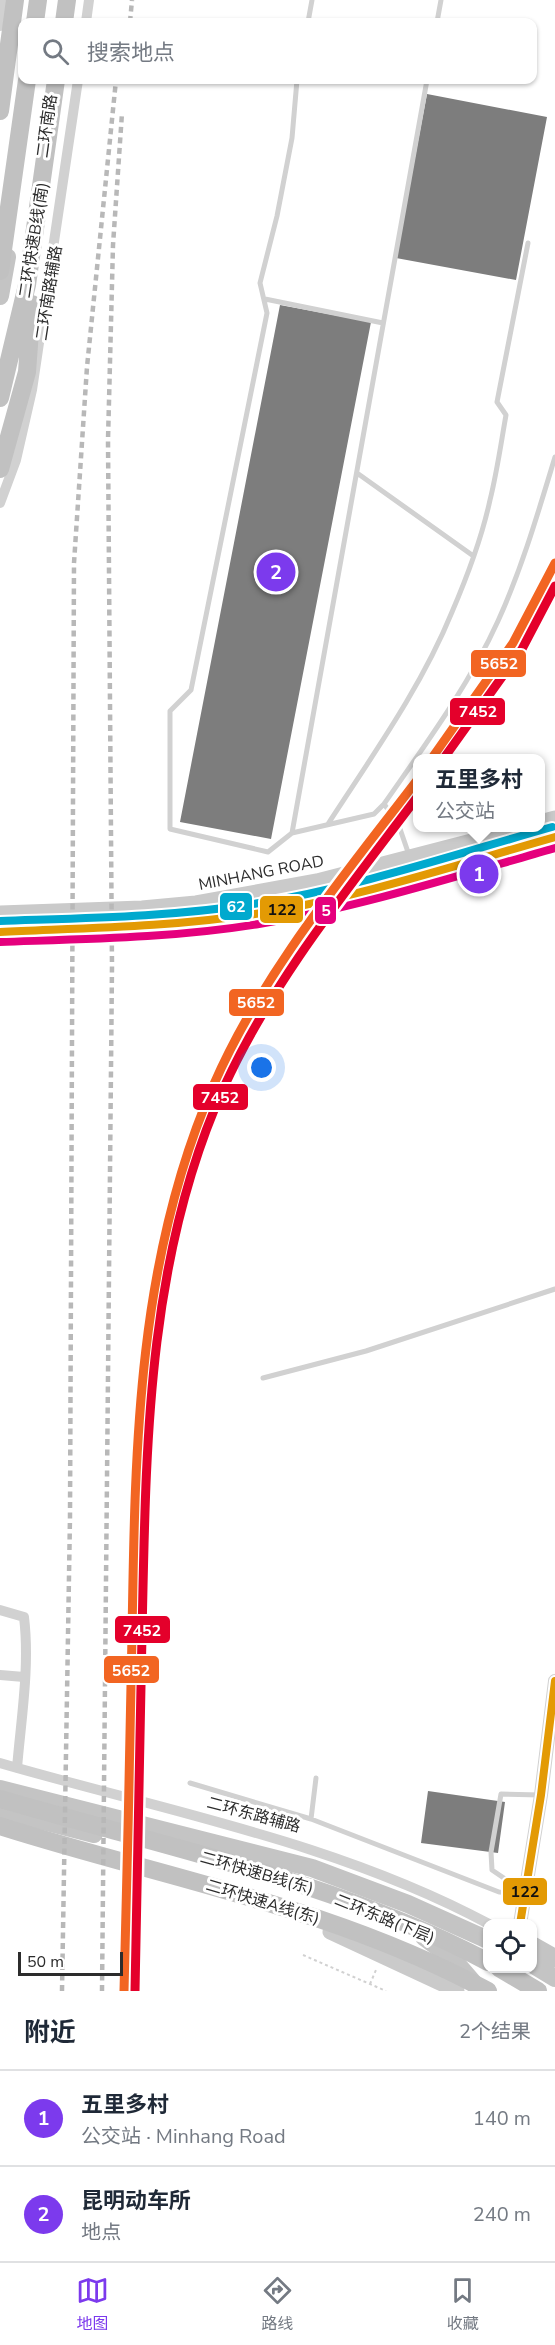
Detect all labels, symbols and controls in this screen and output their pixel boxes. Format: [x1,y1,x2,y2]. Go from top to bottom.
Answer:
search box [18,18,537,84]
icon: search [39,35,72,68]
text: 搜索地点 [87,38,175,68]
street label: 二环南路 [32,93,62,159]
street label: 二环快速B线(南) [14,181,54,300]
street label: 二环南路辅路 [31,244,67,342]
pin: 2 [256,550,296,594]
line badge: 5652 [470,649,527,678]
text: 5652 [480,653,518,675]
line badge: 7452 [449,697,506,726]
text: 7452 [459,701,497,723]
popup [413,754,545,832]
text: 五里多村 [435,765,523,795]
text: 公交站 [435,798,495,825]
street label: MINHANG ROAD [197,850,326,896]
pin: 1 [460,852,498,896]
line badge: 62 [219,892,253,921]
line badge: 122 [259,895,304,924]
text: 62 [226,896,246,918]
line badge: 5 [314,896,337,925]
text: 122 [268,899,296,921]
text: 5 [321,900,331,922]
line badge: 5652 [228,988,285,1017]
text: 5652 [237,992,275,1014]
your location [247,1053,276,1082]
line badge: 7452 [192,1083,249,1111]
text: 7452 [201,1087,239,1109]
line badge: 7452 [114,1615,171,1644]
text: 7452 [123,1620,161,1642]
line badge: 5652 [103,1655,160,1684]
text: 5652 [112,1660,150,1682]
street label: 二环东路辅路 [205,1792,303,1838]
street label: 二环快速B线(东) [197,1846,316,1900]
street label: 二环快速A线(东) [203,1874,322,1930]
line badge: 122 [502,1877,548,1906]
text: 122 [511,1881,539,1903]
street label: 二环东路(下层) [331,1889,438,1949]
map controls [483,1919,537,1973]
button: locate [483,1919,537,1973]
scale bar [18,1949,123,1976]
text: 50 m [27,1951,64,1973]
text: 附近 [24,2015,76,2050]
text: 2个结果 [459,2018,531,2045]
text: 五里多村 [81,2090,169,2120]
text: 1 [38,2105,50,2132]
text: 140 m [473,2105,531,2132]
text: 公交站 · Minhang Road [81,2123,286,2150]
text: 昆明动车所 [81,2186,191,2216]
text: 2 [38,2201,50,2228]
text: 240 m [473,2201,531,2228]
text: 地点 [81,2219,121,2246]
tab: 地图 [76,2274,109,2335]
tab: 路线 [261,2274,294,2335]
tab: 收藏 [446,2274,479,2335]

